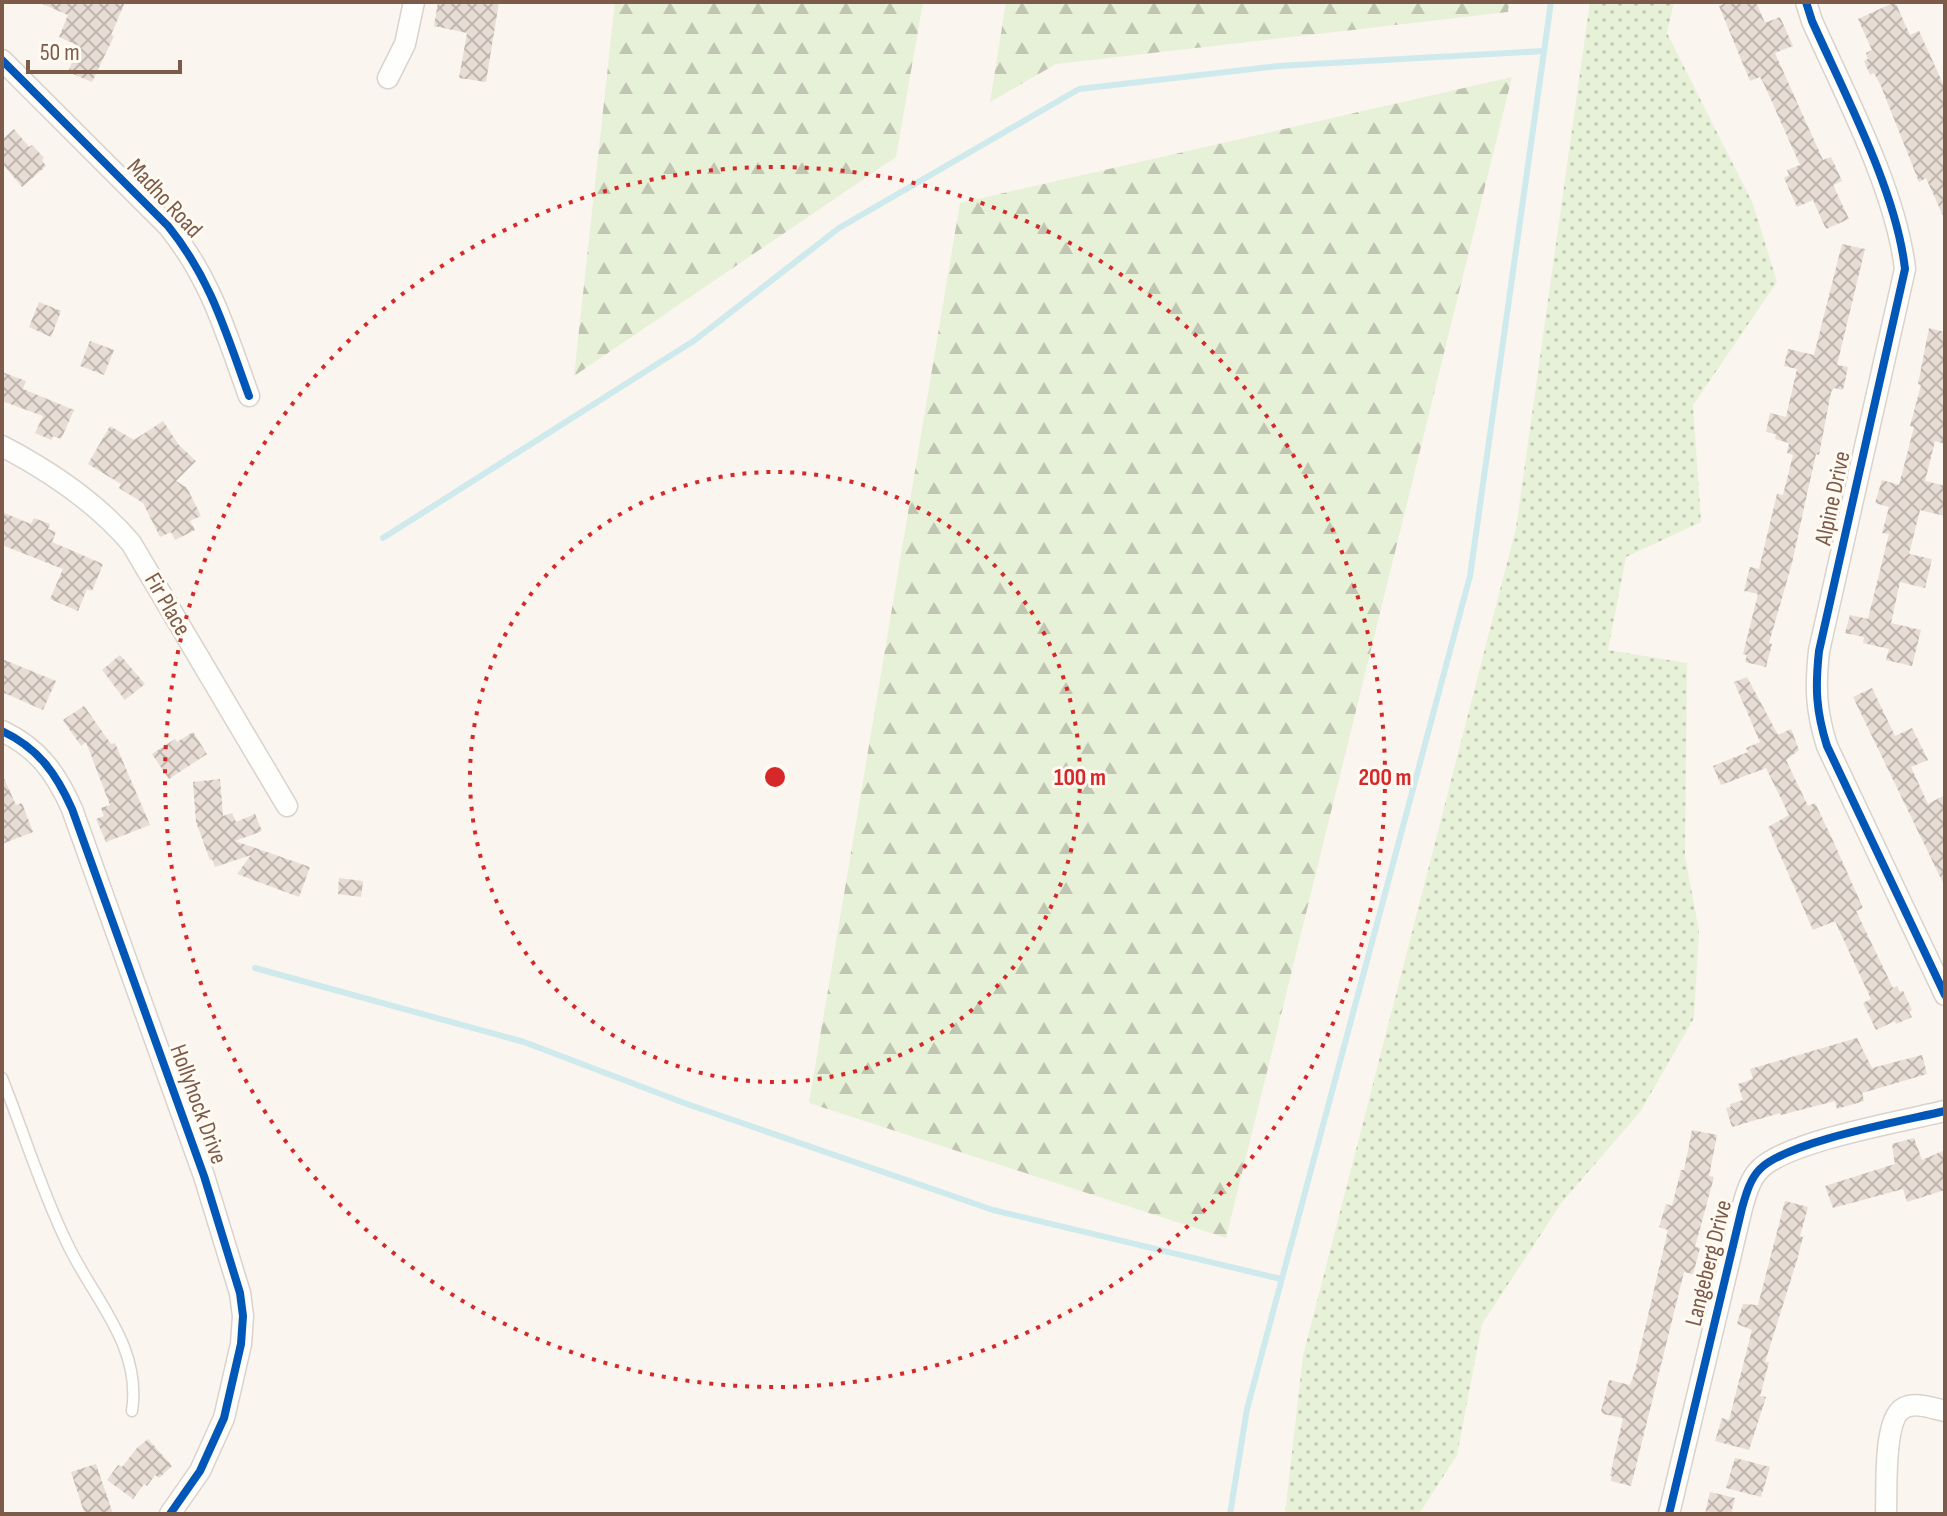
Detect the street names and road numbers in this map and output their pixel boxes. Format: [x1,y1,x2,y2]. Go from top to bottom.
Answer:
street label: Madho Road [121,153,209,244]
street label: Alpine Drive [1808,449,1857,549]
street label: Fir Place [138,568,197,641]
street label: Hollyhock Drive [164,1040,234,1168]
street label: Langeberg Drive [1679,1197,1738,1329]

